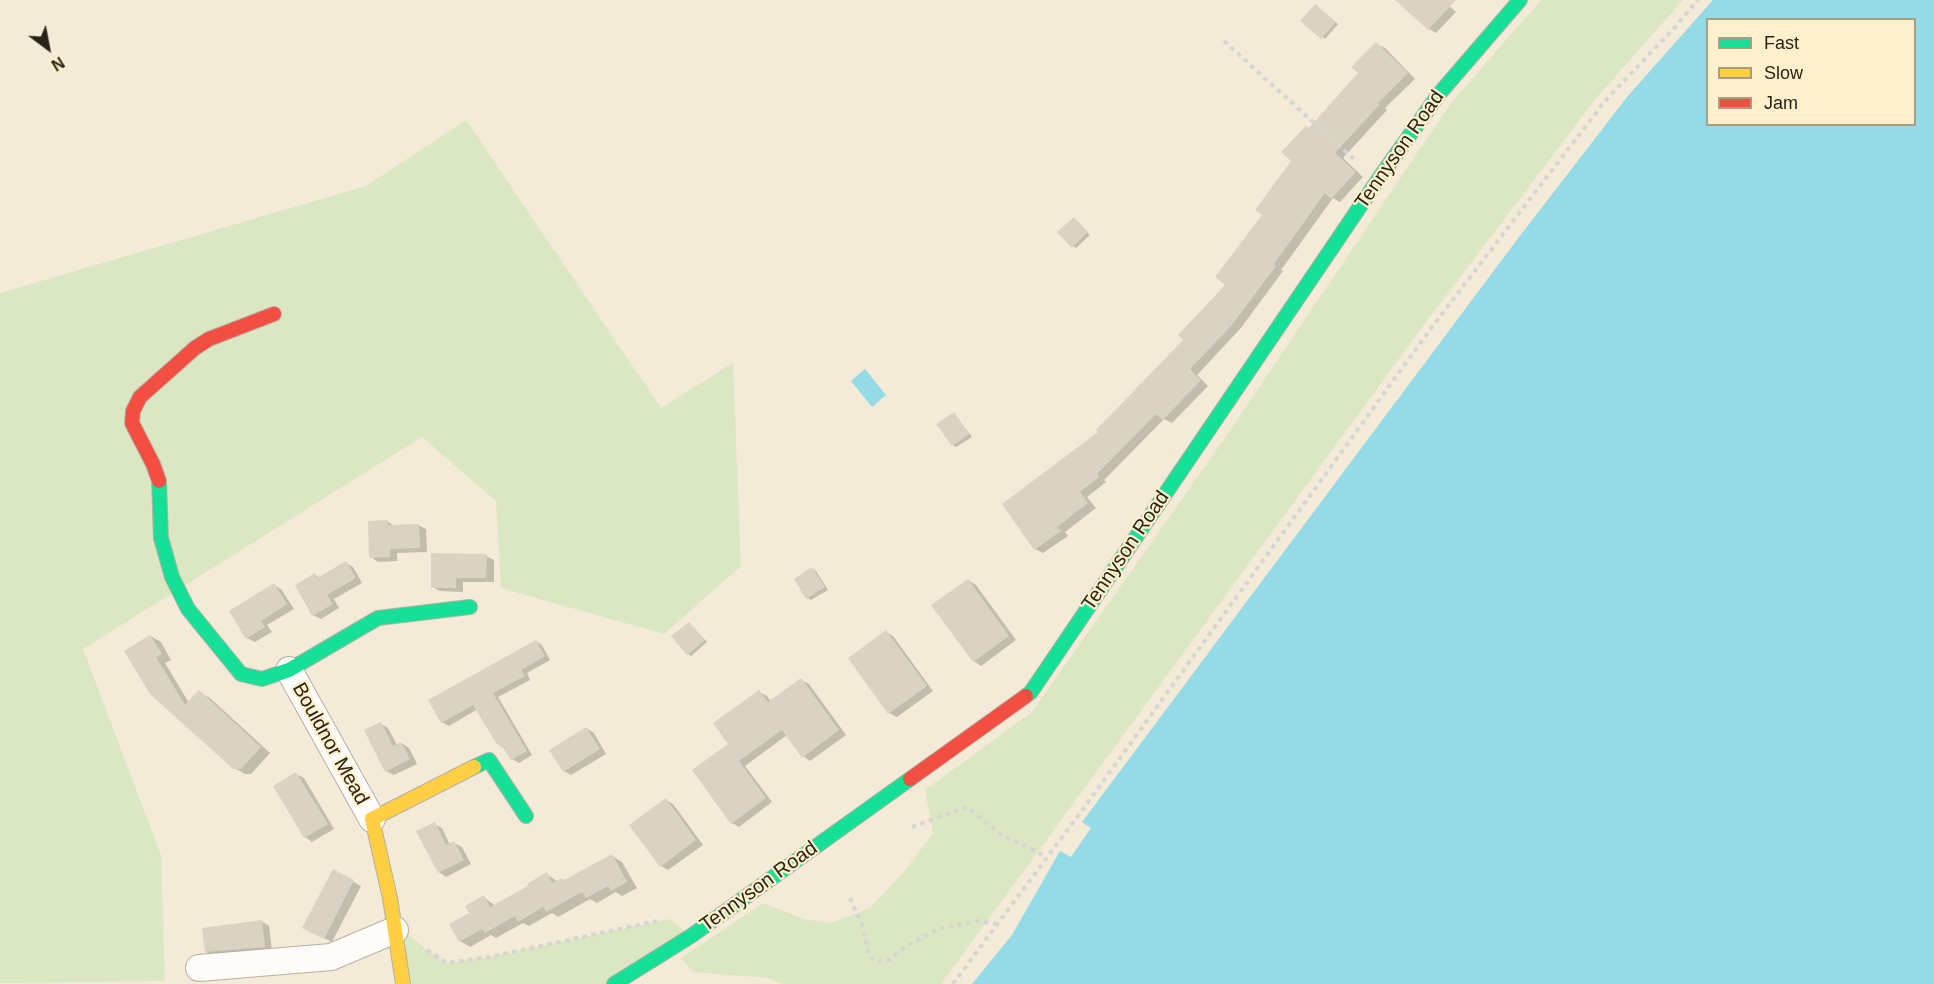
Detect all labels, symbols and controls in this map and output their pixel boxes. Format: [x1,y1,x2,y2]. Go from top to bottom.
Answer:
north arrow [18,18,78,78]
legend [1706,18,1916,126]
text: Fast [1764,33,1799,53]
text: N [48,53,67,74]
text: Slow [1764,63,1803,83]
street label: Tennyson Road [1350,86,1450,214]
text: Jam [1764,93,1798,113]
street label: Tennyson Road [1077,487,1175,615]
street label: Bouldnor Mead [287,679,373,809]
street label: Tennyson Road [696,836,822,938]

